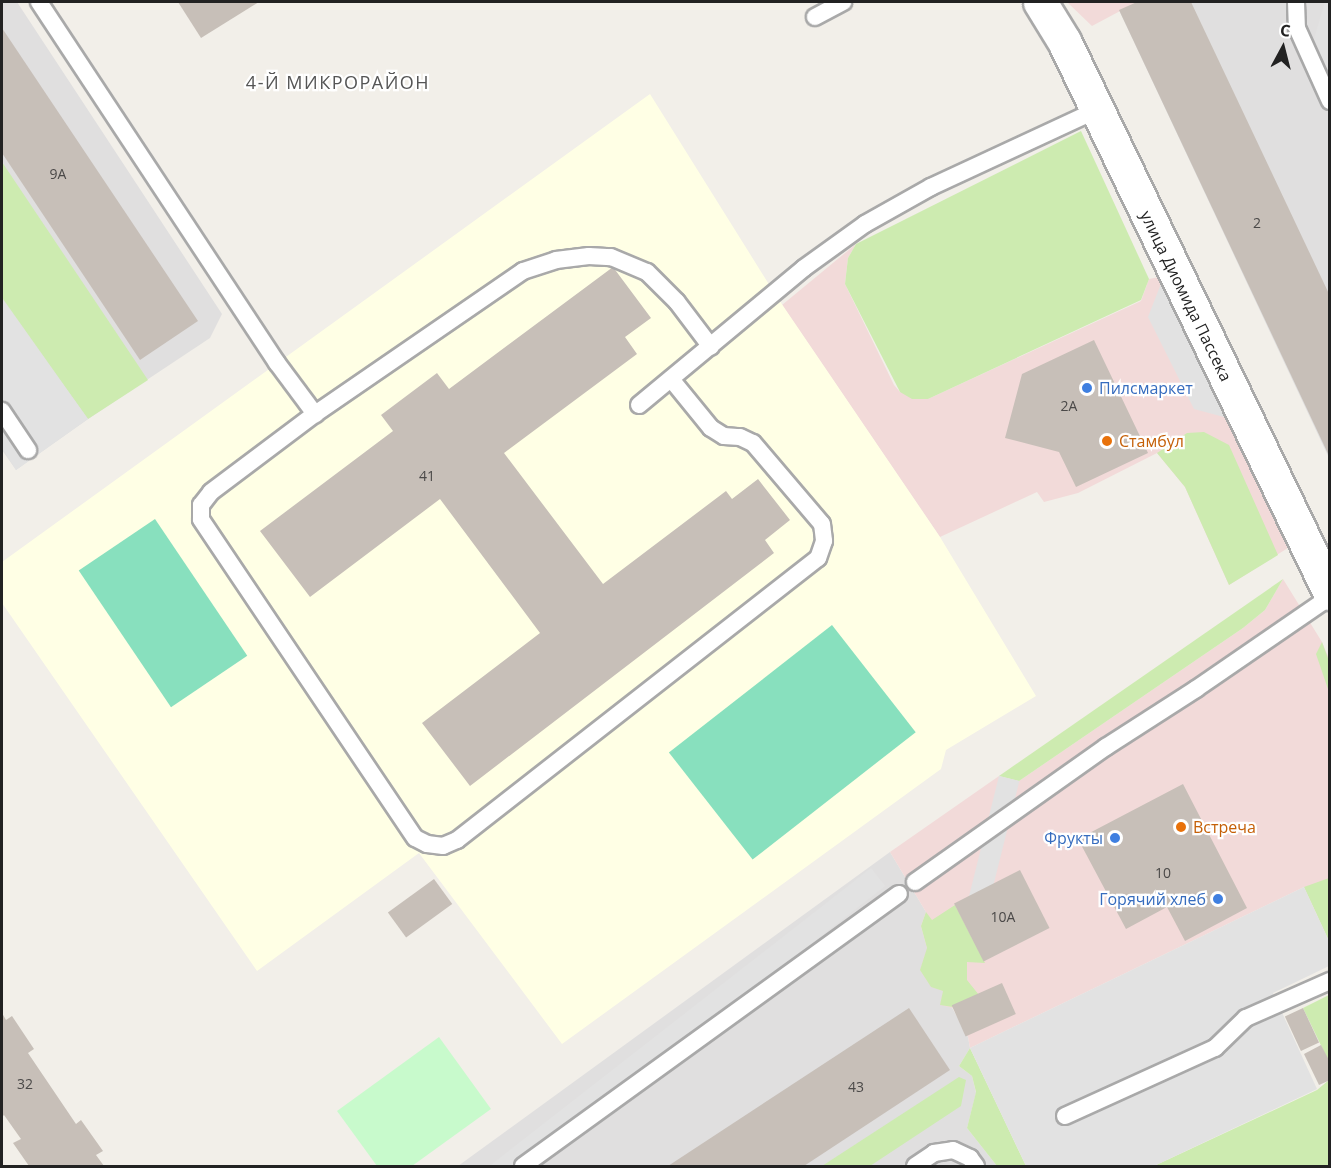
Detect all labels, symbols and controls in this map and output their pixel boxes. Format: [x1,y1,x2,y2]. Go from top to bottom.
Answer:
north arrow [1253,18,1313,78]
text: С [1279,19,1292,42]
district label: 4-Й МИКРОРАЙОН [246,71,430,93]
house number: 9А [50,166,66,182]
street label: улица Диомида Пассека [1136,208,1236,384]
house number: 2 [1253,215,1261,231]
place label: Пилсмаркет [1099,378,1193,398]
marker: Пилсмаркет [1080,381,1094,395]
house number: 2А [1061,398,1077,414]
place label: Стамбул [1119,431,1184,451]
marker: Стамбул [1100,434,1114,448]
house number: 41 [419,468,435,484]
place label: Встреча [1193,817,1256,837]
marker: Встреча [1174,820,1188,834]
place label: Фрукты [1044,828,1103,848]
marker: Фрукты [1108,831,1122,845]
house number: 10 [1155,865,1171,881]
place label: Горячий хлеб [1099,889,1206,909]
marker: Горячий хлеб [1211,892,1225,906]
house number: 10А [991,909,1015,925]
house number: 32 [17,1076,33,1092]
house number: 43 [848,1079,864,1095]

